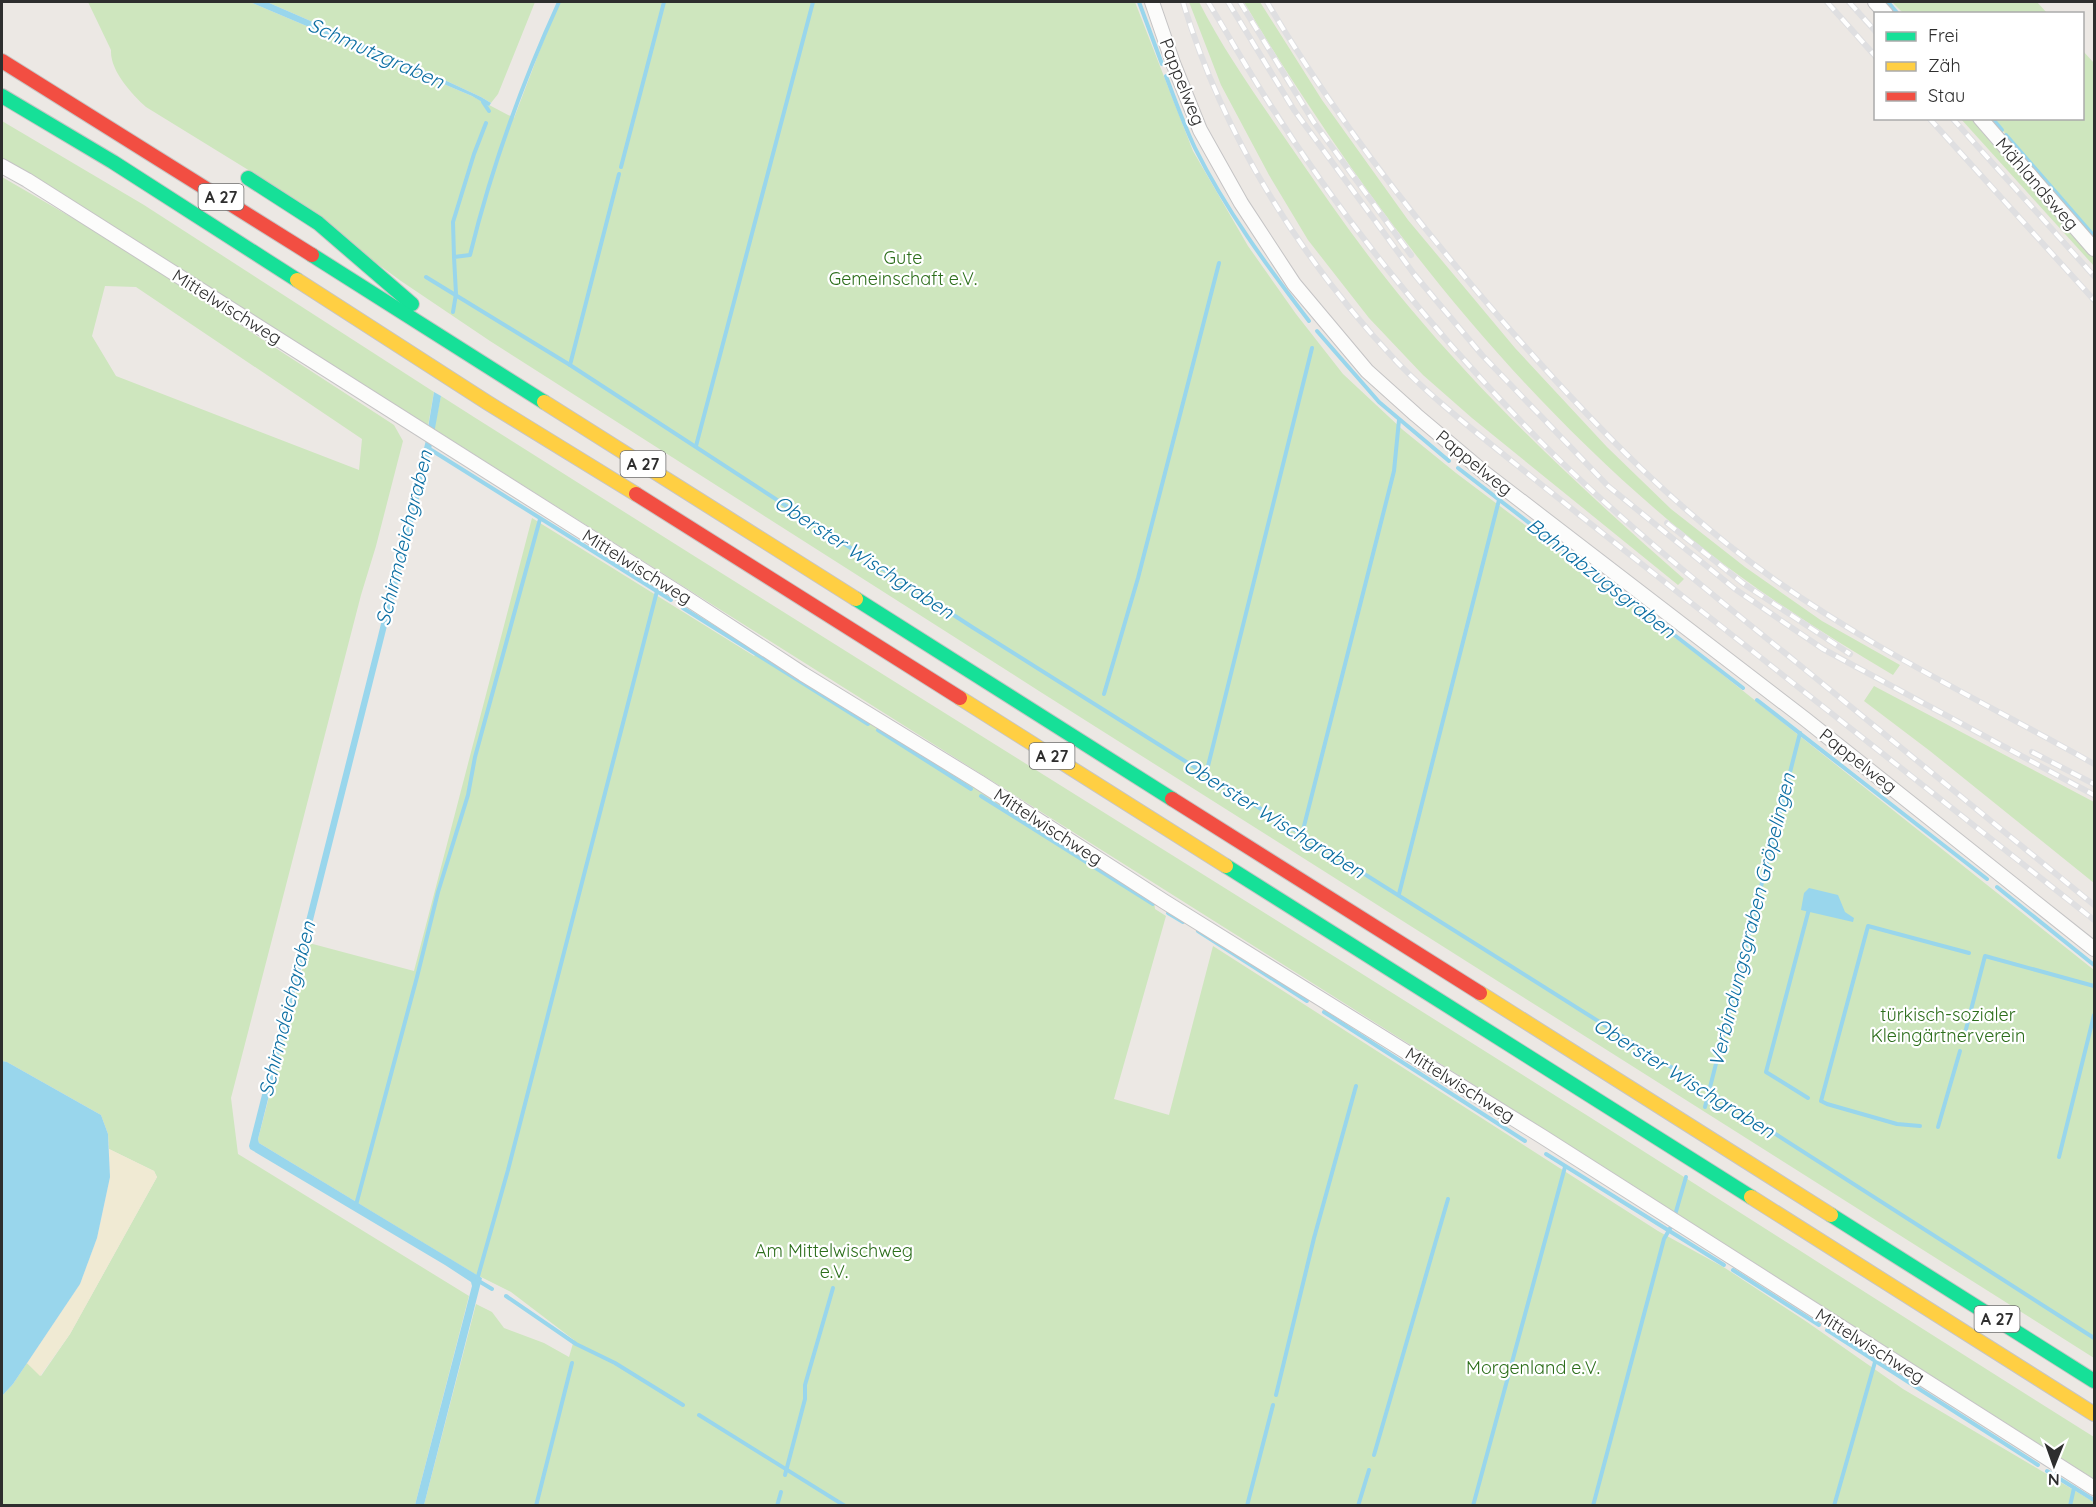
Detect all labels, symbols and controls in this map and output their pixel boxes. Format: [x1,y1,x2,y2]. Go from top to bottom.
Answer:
water label: Schmutzgraben [304,11,448,94]
legend [1874,12,2084,120]
text: Frei [1928,24,1959,47]
street label: Pappelweg [1155,35,1210,129]
text: Zäh [1928,54,1961,77]
text: Stau [1928,84,1965,107]
street label: Mählandsweg [1991,132,2084,235]
road number: A 27 [198,184,244,210]
park label: Gute Gemeinschaft e.V. [829,246,977,290]
street label: Mittelwischweg [168,264,286,349]
street label: Pappelweg [1431,425,1517,501]
water label: Schirmdeichgraben [370,447,437,628]
road number: A 27 [620,451,666,477]
water label: Oberster Wischgraben [770,489,959,624]
water label: Bahnabzugsgraben [1522,512,1681,644]
street label: Mittelwischweg [578,524,696,609]
street label: Pappelweg [1815,723,1902,798]
road number: A 27 [1030,743,1074,769]
water label: Oberster Wischgraben [1179,752,1370,884]
water label: Verbindungsgraben Gröpelingen [1703,770,1800,1069]
street label: Mittelwischweg [990,783,1107,870]
water label: Schirmdeichgraben [253,918,320,1099]
park label: türkisch-sozialer Kleingärtnerverein [1871,1003,2025,1047]
water label: Oberster Wischgraben [1589,1012,1780,1144]
street label: Mittelwischweg [1401,1042,1519,1127]
park label: Am Mittelwischweg e.V. [755,1239,913,1283]
street label: Mittelwischweg [1811,1303,1929,1388]
road number: A 27 [1974,1306,2020,1332]
park label: Morgenland e.V. [1466,1356,1600,1379]
north arrow [2024,1435,2084,1495]
text: N [2048,1470,2060,1490]

